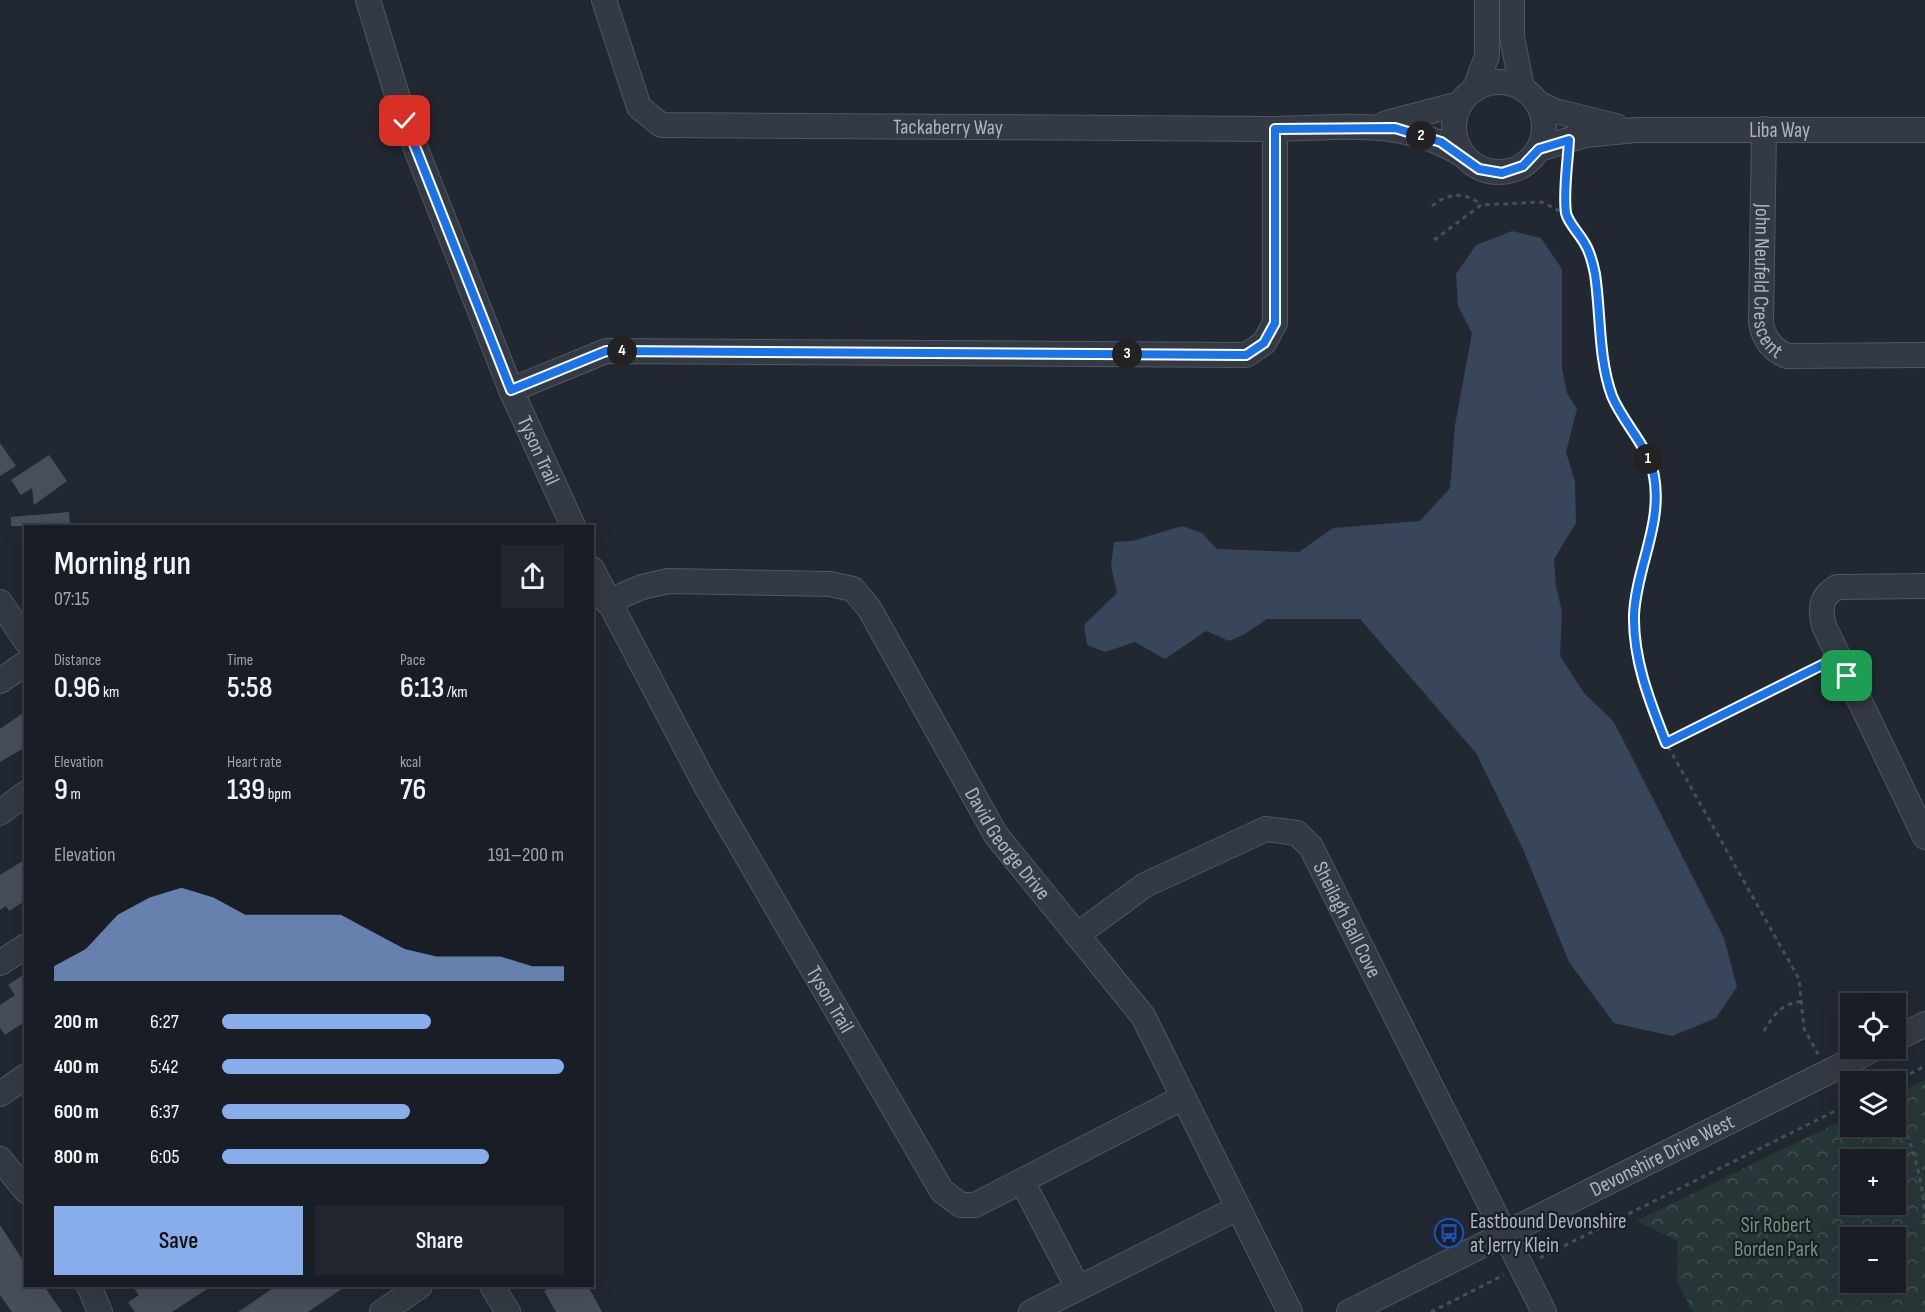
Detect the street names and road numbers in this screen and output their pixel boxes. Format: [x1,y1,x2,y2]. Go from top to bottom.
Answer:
street label: Tackaberry Way [893,115,1003,140]
street label: Liba Way [1749,118,1810,143]
street label: John Neufeld Crescent [1748,203,1788,364]
street label: Tyson Trail [512,412,565,489]
street label: David George Drive [959,783,1056,905]
street label: Sheilagh Ball Cove [1307,858,1387,982]
street label: Tyson Trail [801,962,859,1037]
street label: Devonshire Drive West [1586,1109,1738,1202]

